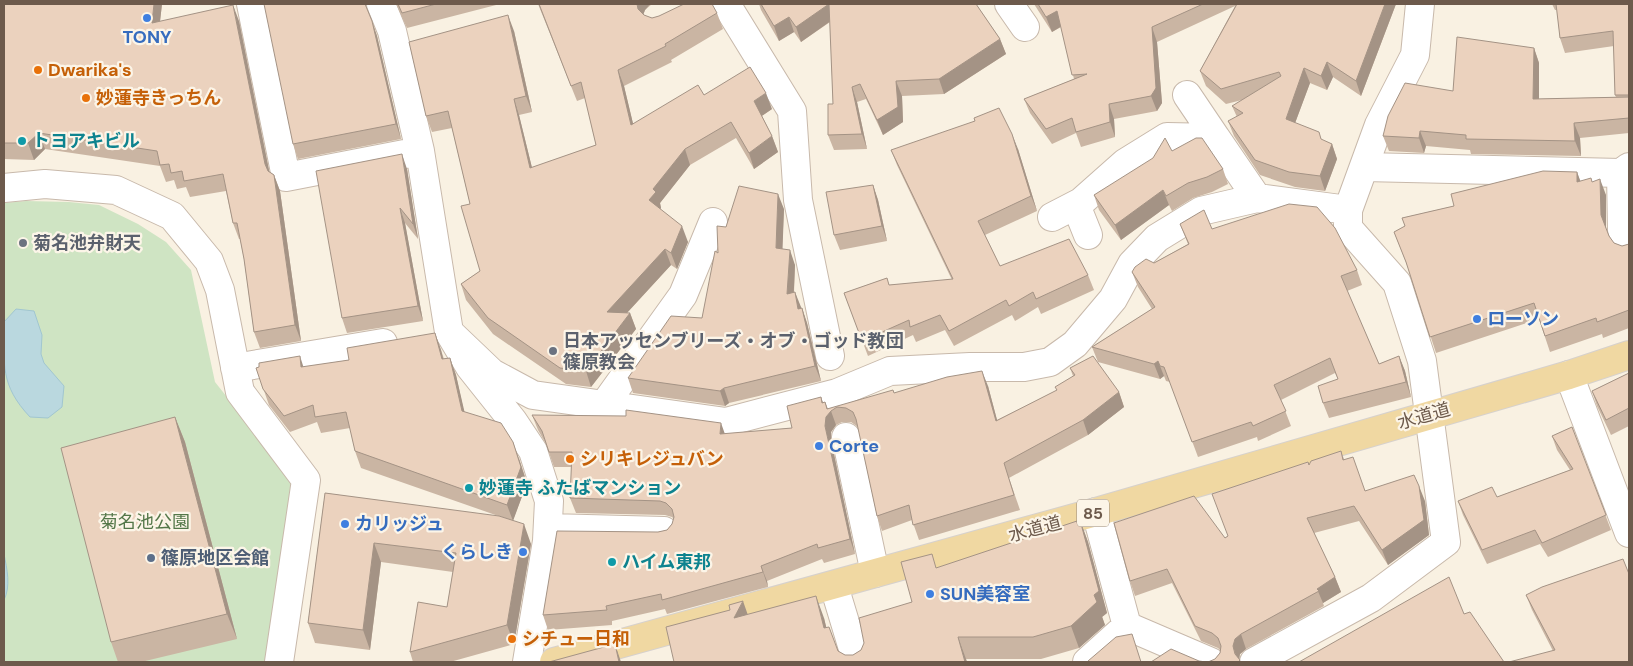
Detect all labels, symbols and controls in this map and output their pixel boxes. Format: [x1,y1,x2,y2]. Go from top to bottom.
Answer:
marker: TONY [141,12,153,24]
place label: TONY [123,25,172,49]
place label: Dwarika's [48,58,132,82]
marker: Dwarika's [32,64,44,76]
place label: 妙蓮寺きっちん [96,86,221,110]
marker: 妙蓮寺きっちん [80,92,92,104]
place label: トヨアキビル [32,129,140,153]
marker: トヨアキビル [16,135,28,147]
place label: 菊名池弁財天 [33,231,141,255]
marker: 菊名池弁財天 [17,237,29,249]
place label: ローソン [1487,307,1559,331]
marker: ローソン [1471,313,1483,325]
place label: 日本アッセンブリーズ・オブ・ゴッド教団 篠原教会 [563,329,904,374]
marker: 日本アッセンブリーズ・オブ・ゴッド教団 篠原教会 [547,345,559,357]
street label: 水道道 [1395,397,1453,435]
place label: Corte [829,434,879,458]
marker: Corte [813,440,825,452]
place label: シリキレジュバン [580,447,724,471]
marker: シリキレジュバン [564,453,576,465]
place label: 妙蓮寺 ふたばマンション [479,476,681,500]
marker: 妙蓮寺 ふたばマンション [463,482,475,494]
road number: 85 [1077,499,1109,526]
park label: 菊名池公園 [100,510,190,534]
street label: 水道道 [1006,510,1064,548]
place label: カリッジュ [355,512,444,536]
marker: カリッジュ [339,518,351,530]
place label: くらしき [441,540,513,564]
place label: 篠原地区会館 [161,546,269,570]
marker: くらしき [517,546,529,558]
place label: ハイム東邦 [622,550,711,574]
marker: 篠原地区会館 [145,552,157,564]
marker: ハイム東邦 [606,556,618,568]
place label: SUN美容室 [940,582,1030,606]
marker: SUN美容室 [924,588,936,600]
place label: シチュー日和 [522,627,630,651]
marker: シチュー日和 [506,633,518,645]

